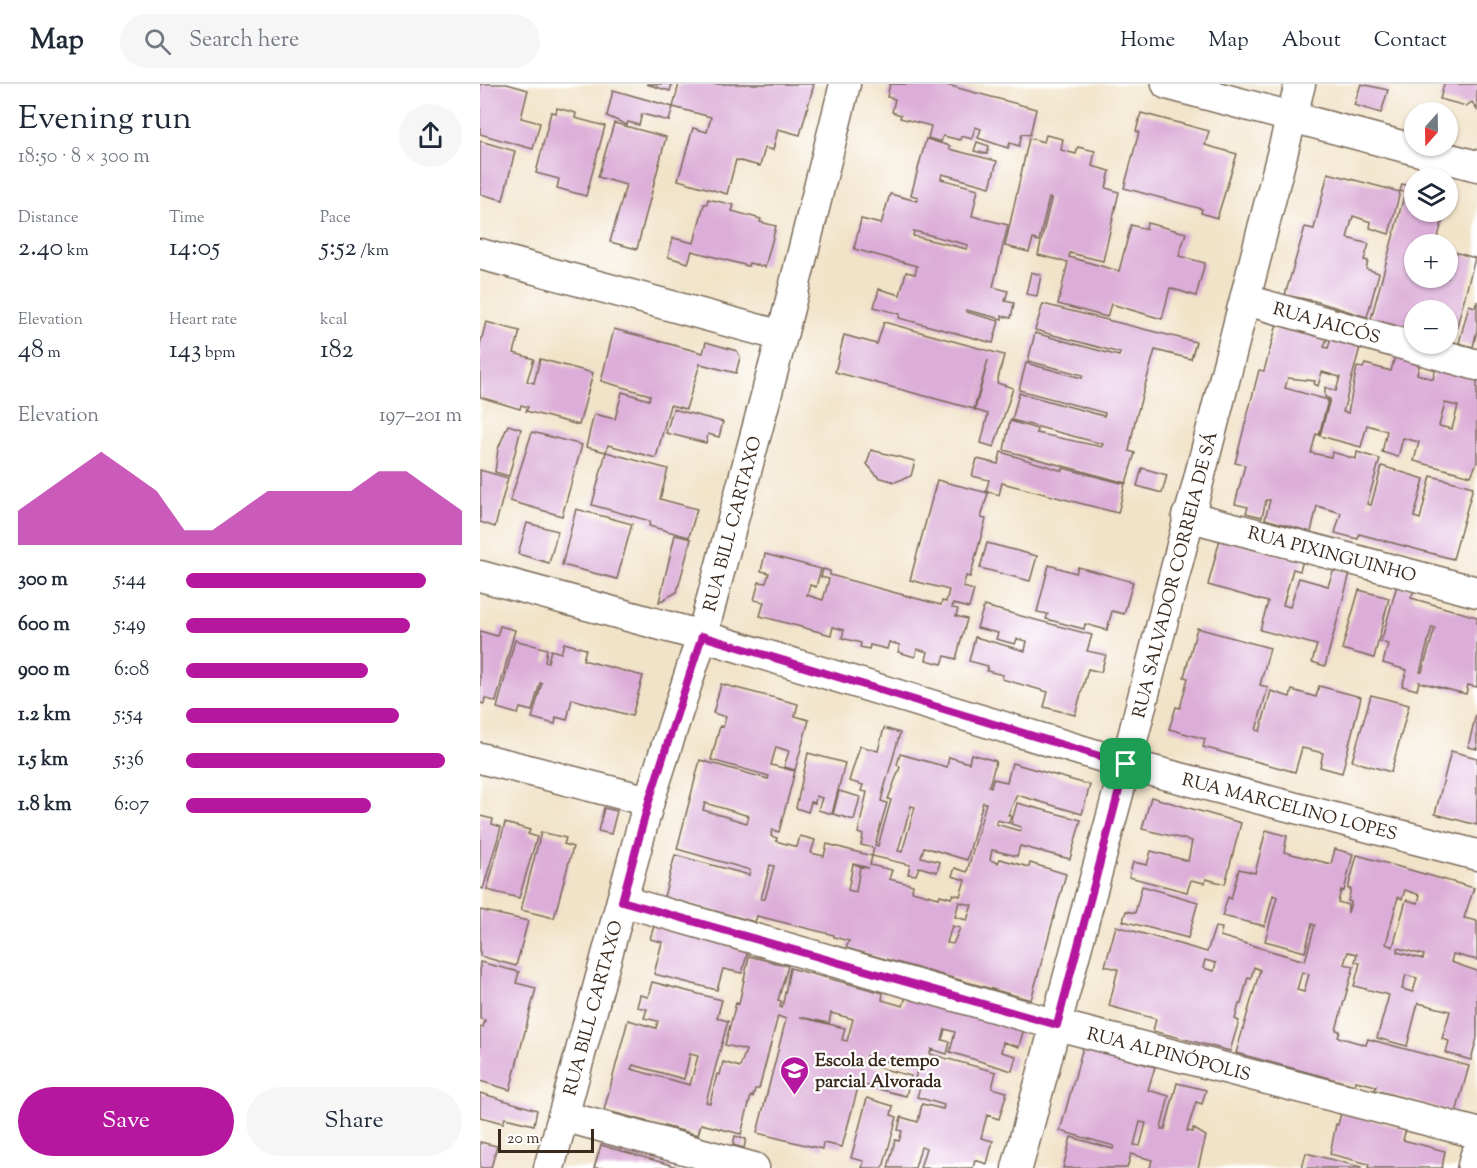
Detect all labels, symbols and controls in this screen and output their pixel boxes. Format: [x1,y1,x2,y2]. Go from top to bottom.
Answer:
search box [120,14,540,68]
text: Map [30,21,84,61]
icon: search [141,25,174,58]
text: Search here [189,25,299,57]
text: Home [1120,26,1175,56]
text: Map [1208,26,1249,56]
text: About [1282,26,1341,56]
text: Contact [1374,26,1447,56]
text: Evening run [18,96,192,144]
north arrow [1404,102,1458,156]
map controls [1404,102,1458,354]
button: share [399,104,462,167]
text: 18:50 · 8 × 300 m [18,143,150,172]
button: layers [1404,168,1458,222]
text: Distance [18,207,78,230]
text: Time [169,207,205,230]
text: Pace [320,207,351,230]
text: 2.40 [18,230,63,267]
text: 14:05 [169,230,220,267]
text: 5:52 [320,230,357,267]
button: + [1404,234,1458,288]
text: km [63,240,89,263]
text: /km [357,240,389,263]
street label: RUA JAICÓS [1270,297,1383,352]
button: − [1404,300,1458,354]
text: Elevation [18,309,83,332]
text: Heart rate [169,309,237,332]
text: kcal [320,309,348,332]
text: 48 [18,332,44,369]
text: 143 [169,332,201,369]
text: 182 [320,332,354,369]
text: m [44,342,61,365]
text: bpm [201,342,236,365]
text: Elevation [18,402,99,431]
text: 197–201 m [379,402,462,431]
street label: RUA SALVADOR CORREIA DE SÁ [1127,428,1226,721]
street label: RUA BILL CARTAXO [698,434,770,615]
street label: RUA PIXINGUINHO [1245,521,1419,590]
text: 300 m [18,566,68,595]
text: 5:44 [114,566,146,595]
text: 600 m [18,611,70,640]
text: 5:49 [114,611,146,640]
text: 900 m [18,656,70,685]
text: 6:08 [114,656,149,685]
text: 1.2 km [18,701,71,730]
text: 5:54 [114,701,143,730]
pin [1100,738,1151,789]
text: 1.5 km [18,746,68,775]
text: 5:36 [114,746,144,775]
icon: arrive [1109,747,1142,780]
street label: RUA MARCELINO LOPES [1179,768,1400,849]
text: 1.8 km [18,791,72,820]
text: 6:07 [114,791,149,820]
street label: RUA BILL CARTAXO [558,918,631,1099]
street label: RUA ALPINÓPOLIS [1084,1022,1253,1089]
place label: Escola de tempo parcial Alvorada [815,1049,942,1096]
school or university icon: Escola de tempo parcial Alvorada [778,1054,810,1096]
button: Save [18,1087,234,1156]
button: Share [246,1087,462,1156]
scale bar [498,1126,594,1154]
text: 20 m [507,1128,540,1151]

